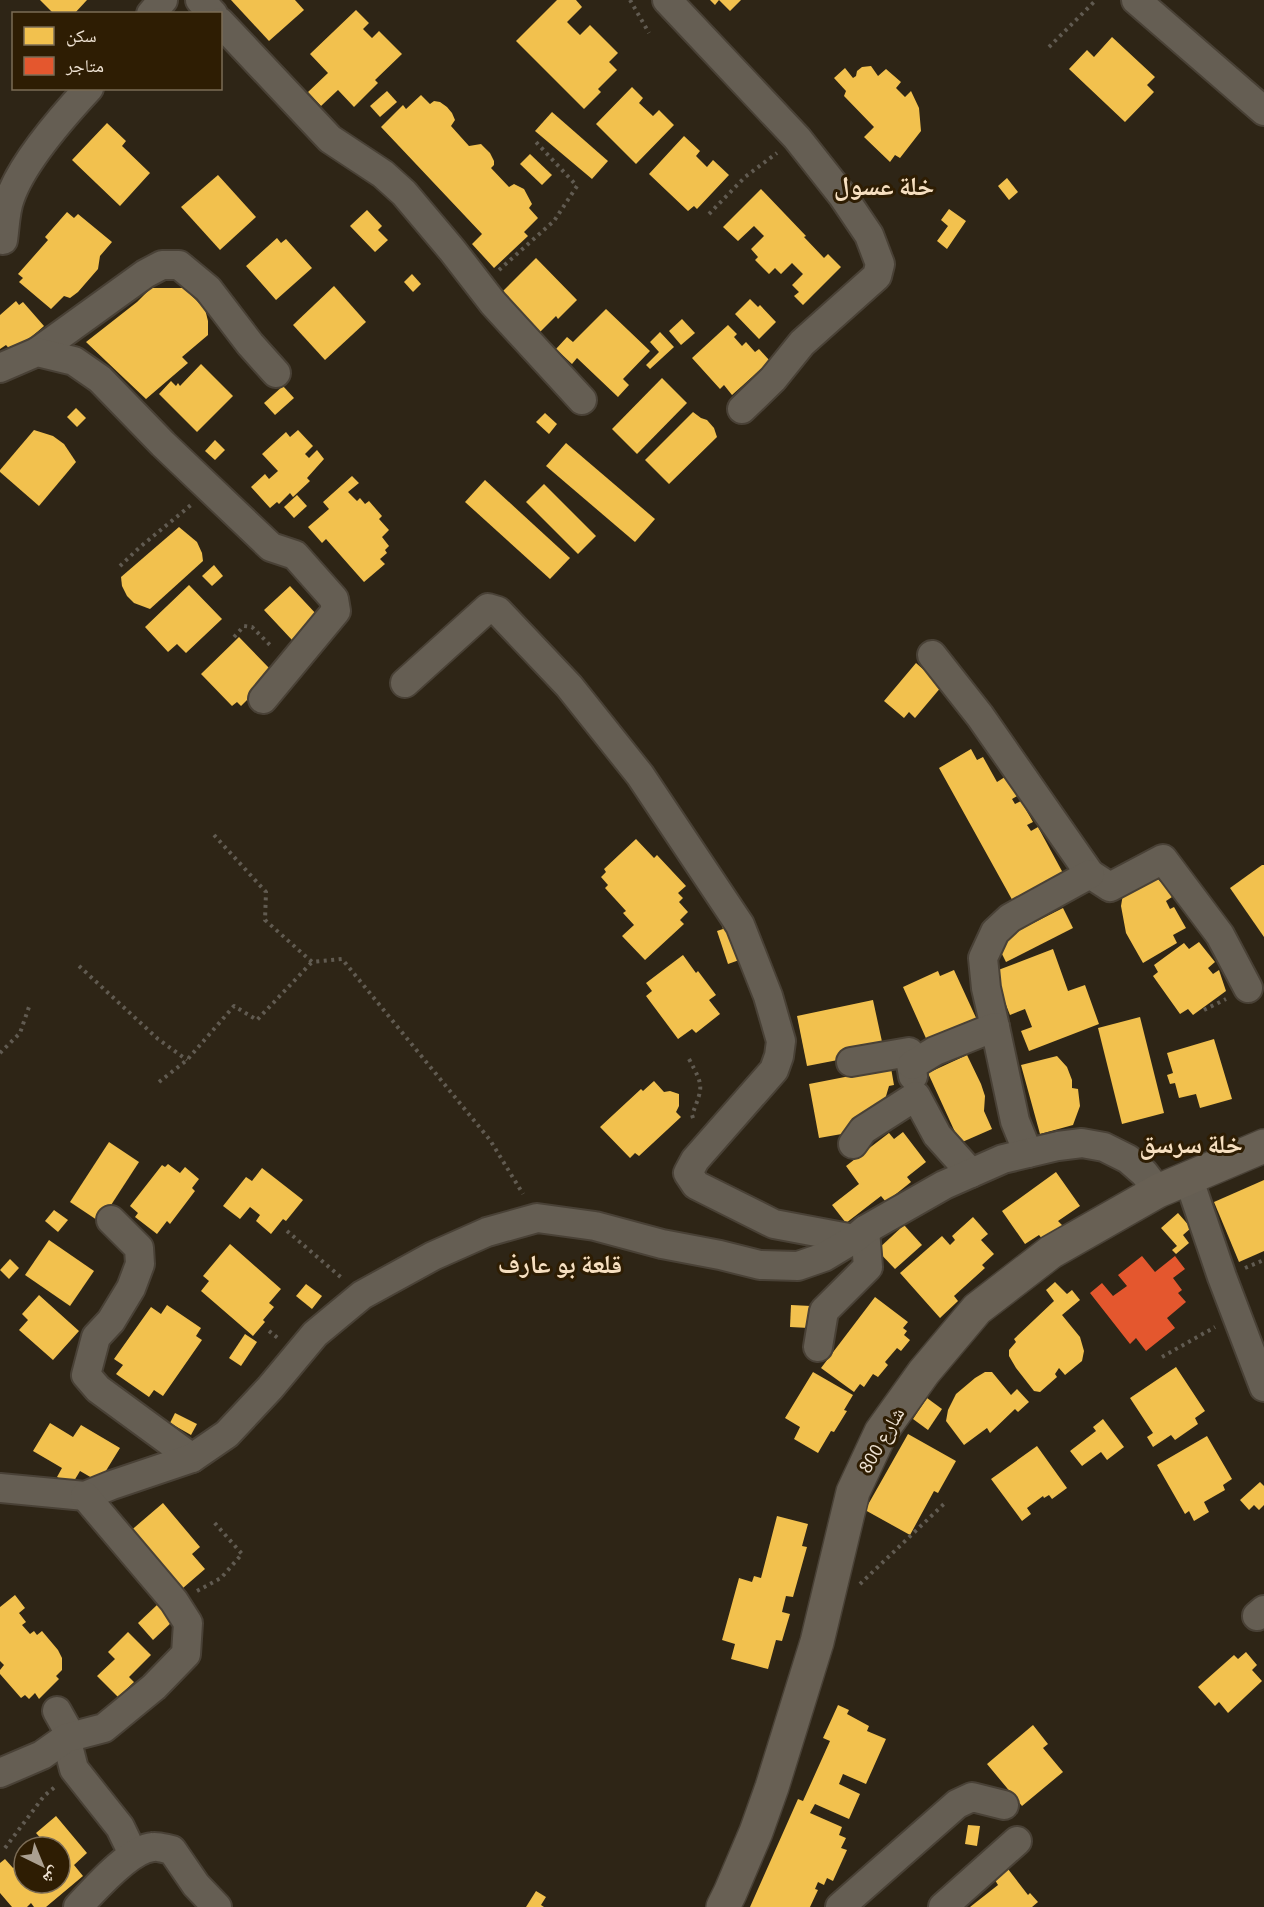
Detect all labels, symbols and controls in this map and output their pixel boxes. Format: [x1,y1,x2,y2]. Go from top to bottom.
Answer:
legend [12,12,222,90]
text: سكن [66,24,97,49]
text: متاجر [65,54,104,79]
district label: خلة عسول [834,168,934,205]
district label: خلة سرسق [1139,1126,1243,1163]
district label: قلعة بو عارف [498,1246,622,1283]
street label: شارع 800 [852,1402,912,1479]
north arrow [12,1835,72,1895]
text: ش [38,1861,65,1889]

